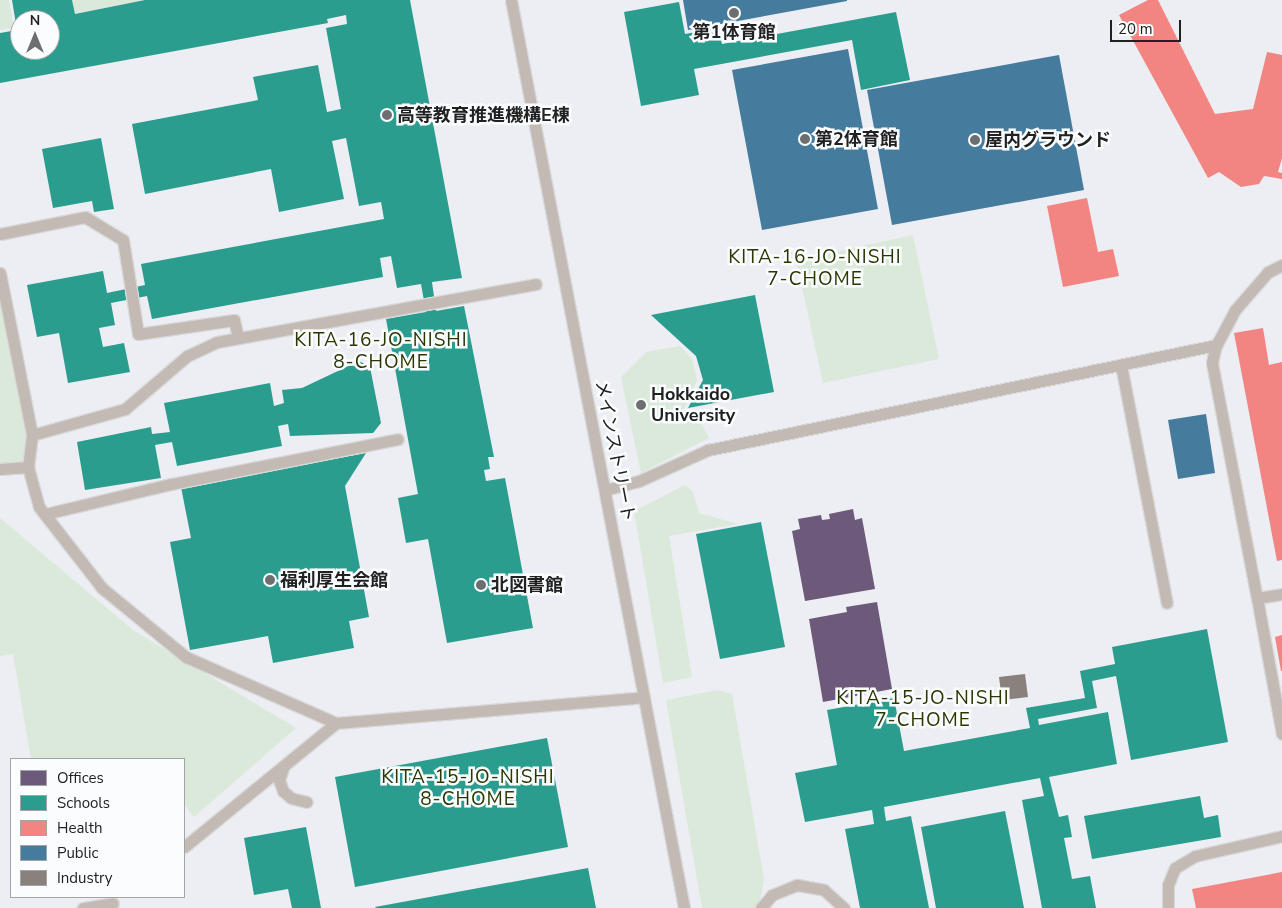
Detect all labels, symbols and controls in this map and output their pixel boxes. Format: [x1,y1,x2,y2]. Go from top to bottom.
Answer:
marker: 第1体育館 [728,7,740,19]
north arrow [10,10,60,60]
scale bar [1112,10,1183,42]
text: N [30,11,40,30]
text: 20 m [1118,19,1153,39]
place label: 第1体育館 [693,21,775,43]
place label: 高等教育推進機構E棟 [397,104,570,126]
marker: 高等教育推進機構E棟 [381,109,393,121]
place label: 第2体育館 [815,128,898,150]
place label: 屋内グラウンド [985,129,1111,151]
marker: 第2体育館 [799,133,811,145]
marker: 屋内グラウンド [969,134,981,146]
district label: KITA-16-JO-NISHI 7-CHOME [726,247,904,291]
district label: KITA-16-JO-NISHI 8-CHOME [292,330,470,374]
street label: メインストリート [591,378,639,524]
place label: Hokkaido University [651,384,735,426]
marker: Hokkaido University [635,399,647,411]
place label: 福利厚生会館 [280,569,388,591]
marker: 福利厚生会館 [264,574,276,586]
place label: 北図書館 [491,574,563,596]
marker: 北図書館 [475,579,487,591]
district label: KITA-15-JO-NISHI 7-CHOME [834,688,1012,732]
legend [10,758,185,898]
district label: KITA-15-JO-NISHI 8-CHOME [379,767,557,811]
text: Offices [57,768,104,788]
text: Schools [57,793,110,813]
text: Health [57,818,102,838]
text: Public [57,843,98,863]
text: Industry [57,868,112,888]

